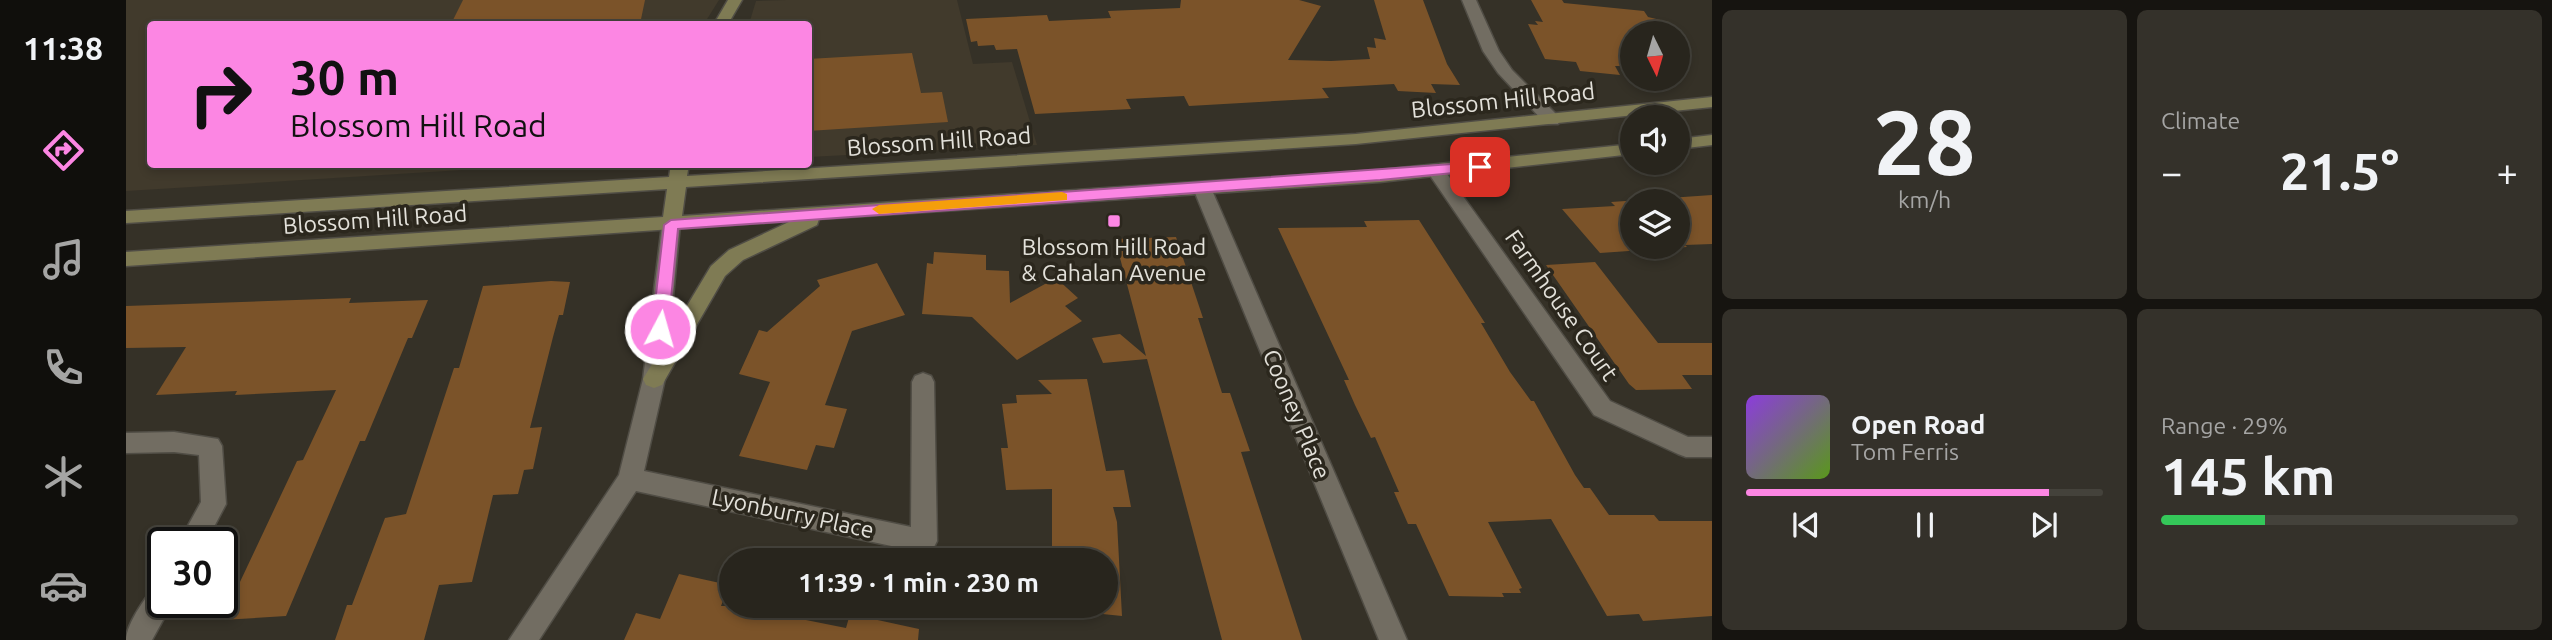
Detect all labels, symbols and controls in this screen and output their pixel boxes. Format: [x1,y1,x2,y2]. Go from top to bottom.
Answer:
north arrow [1620,21,1690,91]
map controls [1620,21,1690,259]
text: 11:38 [23,30,103,66]
icon: right [175,49,266,140]
text: 30 m [290,49,399,104]
street label: Blossom Hill Road [1410,78,1596,122]
text: 28 [1873,90,1976,192]
button: sound [1620,105,1690,175]
text: Blossom Hill Road [290,107,547,143]
text: Climate [2161,108,2240,133]
street label: Blossom Hill Road [846,122,1032,160]
icon: directions [39,126,88,175]
pin [1450,137,1510,197]
text: 21.5° [2280,142,2399,200]
icon: arrive [1461,148,1499,186]
text: − [2161,151,2182,193]
text: + [2497,151,2518,193]
text: km/h [1898,187,1951,212]
button: layers [1620,189,1690,259]
street label: Blossom Hill Road [282,200,468,238]
marker: Blossom Hill Road & Cahalan Avenue [1106,213,1122,229]
street label: Farmhouse Court [1501,225,1623,385]
place label: Blossom Hill Road & Cahalan Avenue [1022,234,1207,285]
icon: music [39,235,88,284]
position arrow [623,292,697,366]
icon: phone [39,343,88,392]
street label: Cooney Place [1259,346,1335,482]
text: Open Road [1851,410,1985,439]
text: Range · 29% [2161,413,2288,438]
text: Tom Ferris [1851,439,1959,464]
text: 145 km [2161,447,2335,505]
icon: climate [39,452,88,501]
street label: Lyonburry Place [710,484,876,542]
icon: previous [1787,506,1825,544]
icon: pause [1906,506,1944,544]
icon: next [2025,506,2063,544]
speed limit sign: 30 [147,527,238,618]
icon: car [39,561,88,610]
text: 11:39 · 1 min · 230 m [798,568,1039,597]

